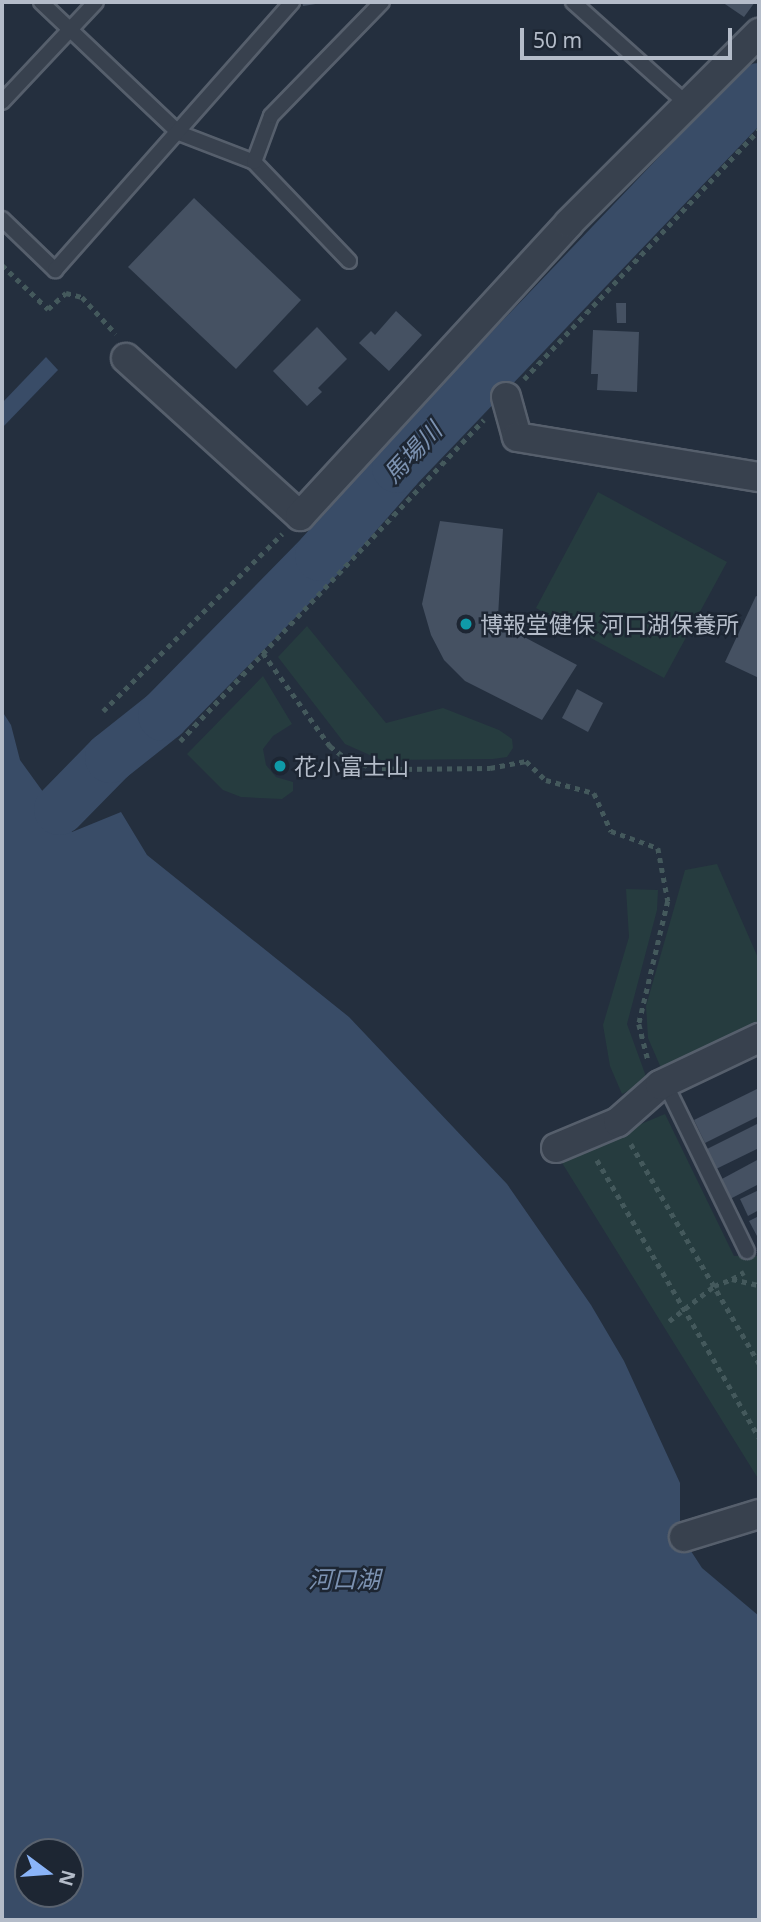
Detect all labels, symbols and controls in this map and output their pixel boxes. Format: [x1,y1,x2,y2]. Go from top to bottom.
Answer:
scale bar [523,14,735,58]
text: 50 m [533,26,582,54]
water label: 馬場川 [377,416,447,488]
place label: 博報堂健保 河口湖保養所 [480,610,739,638]
marker: 博報堂健保 河口湖保養所 [458,616,474,632]
place label: 花小富士山 [294,752,409,780]
marker: 花小富士山 [272,758,288,774]
water label: 河口湖 [308,1565,380,1593]
north arrow [14,1838,84,1908]
text: N [53,1867,82,1889]

